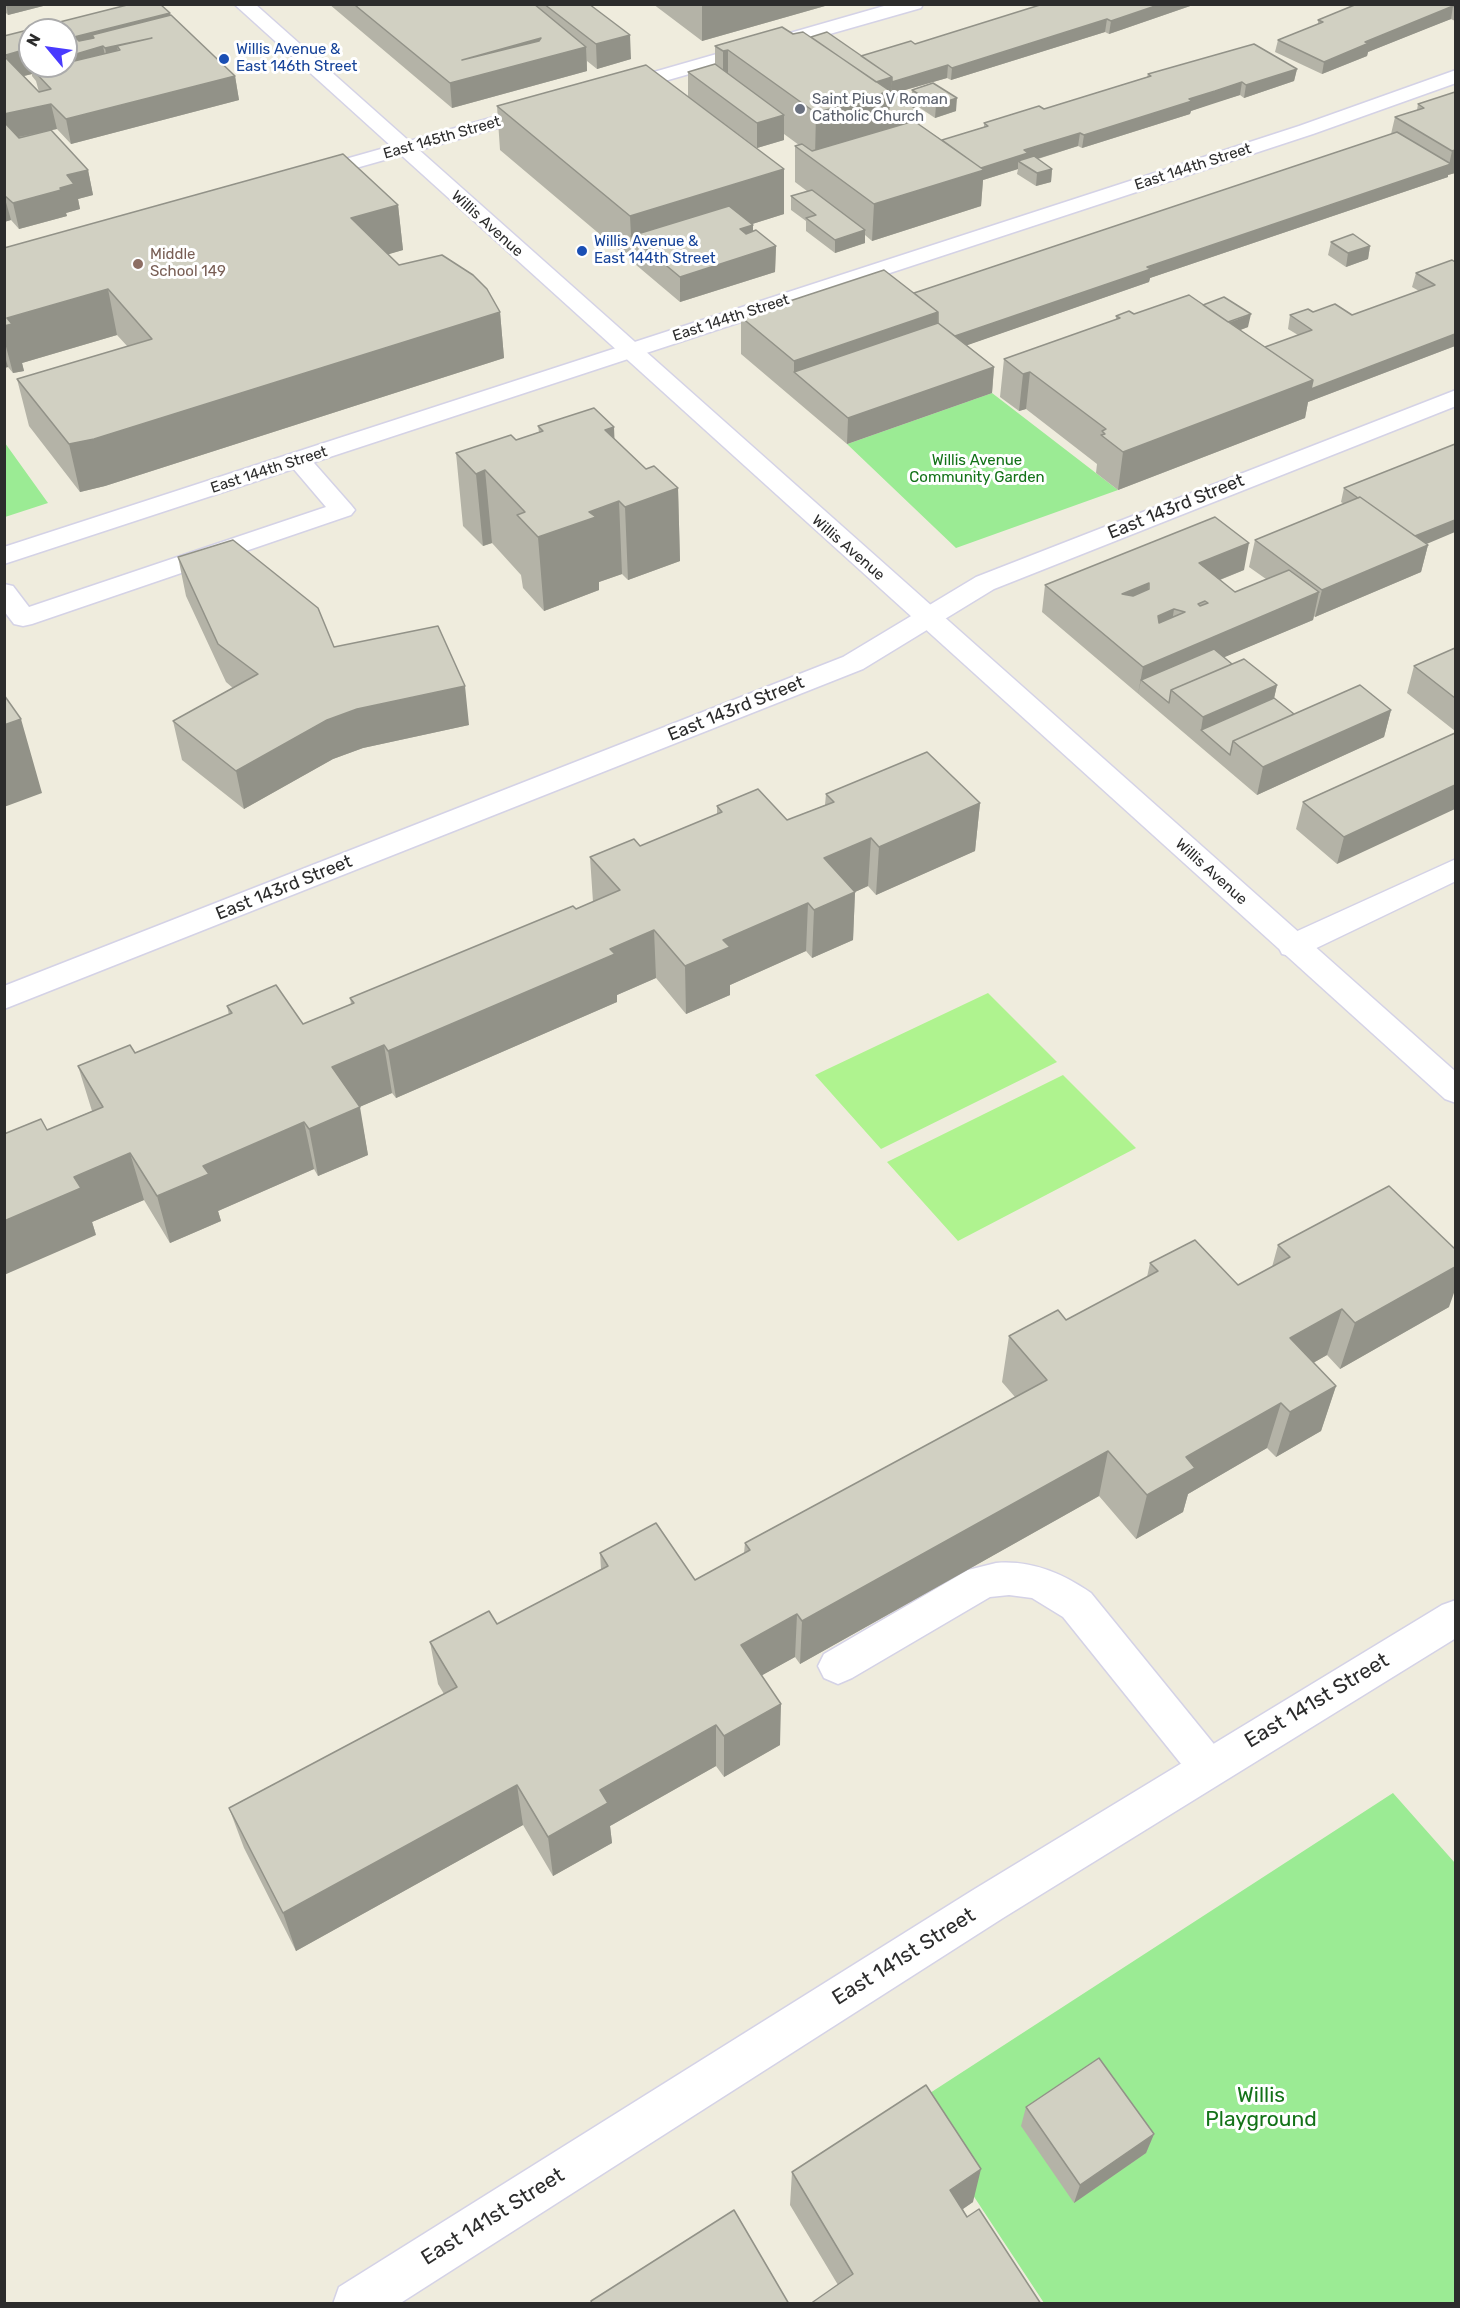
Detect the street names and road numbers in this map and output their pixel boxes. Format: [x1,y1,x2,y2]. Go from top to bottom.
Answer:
street label: East 145th Street [381,113,503,163]
street label: East 144th Street [1132,140,1254,194]
street label: Willis Avenue [447,187,527,261]
street label: East 144th Street [670,291,792,345]
street label: East 144th Street [208,443,330,497]
street label: East 143rd Street [1105,470,1247,544]
street label: Willis Avenue [808,512,888,584]
street label: East 143rd Street [665,672,807,746]
street label: Willis Avenue [1171,835,1251,909]
street label: East 143rd Street [213,851,355,925]
street label: East 141st Street [1240,1648,1394,1754]
street label: East 141st Street [828,1903,980,2011]
street label: East 141st Street [417,2163,569,2271]

